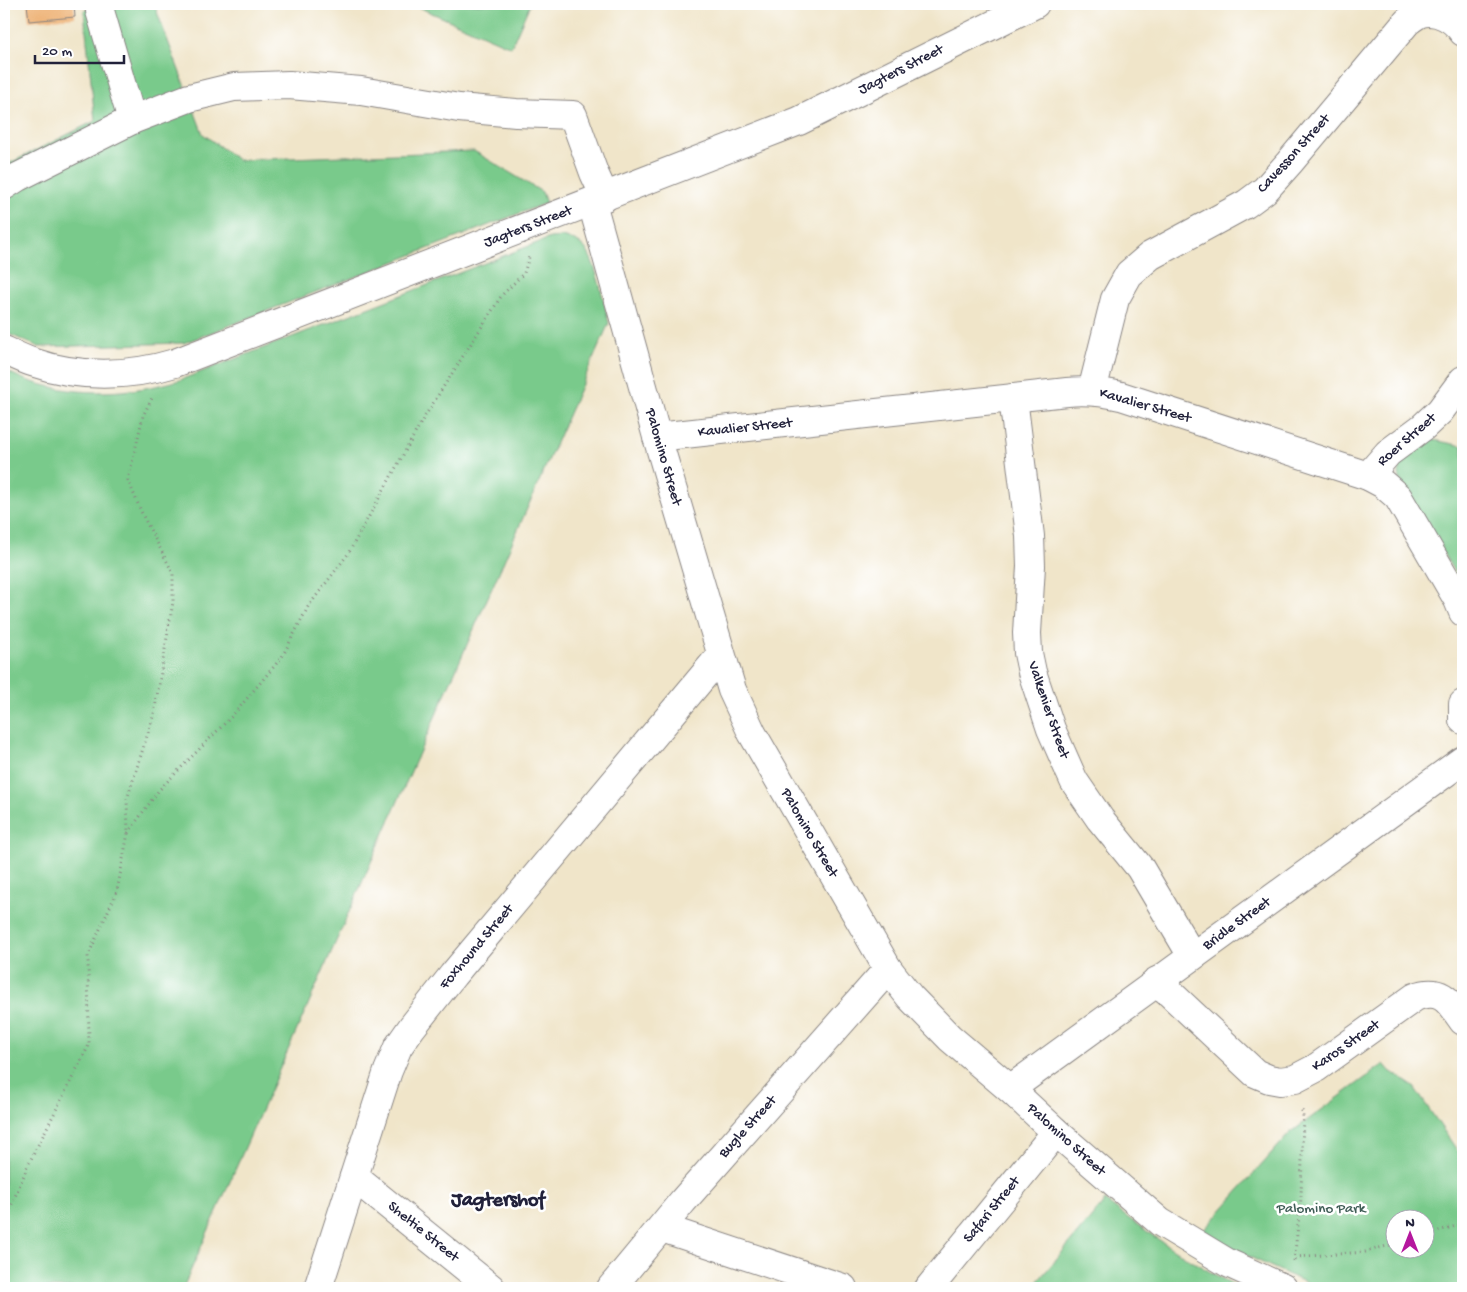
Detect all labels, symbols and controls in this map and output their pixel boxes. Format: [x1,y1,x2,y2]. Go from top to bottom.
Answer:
scale bar [35,32,124,64]
street label: Jagters Street [855,40,948,99]
text: 20 m [42,43,72,61]
street label: Cavesson Street [1254,109,1336,197]
street label: Jagters Street [481,201,576,252]
street label: Kavalier Street [1097,384,1195,428]
street label: Palomino Street [640,405,686,509]
street label: Roer Street [1374,408,1442,470]
street label: Kavalier Street [697,414,795,442]
street label: Valkenier Street [1023,658,1074,763]
street label: Palomino Street [776,784,843,882]
street label: Bridle Street [1199,892,1276,955]
street label: Foxhound Street [435,899,519,994]
street label: Karos Street [1309,1015,1385,1076]
street label: Bugle Street [715,1091,782,1163]
street label: Palomino Street [1022,1099,1111,1181]
street label: Safari Street [960,1172,1025,1247]
district label: Jagtershof [450,1190,546,1213]
street label: Sheltie Street [384,1198,464,1267]
park label: Palomino Park [1276,1200,1367,1218]
north arrow [1384,1210,1434,1260]
text: N [1405,1215,1415,1232]

